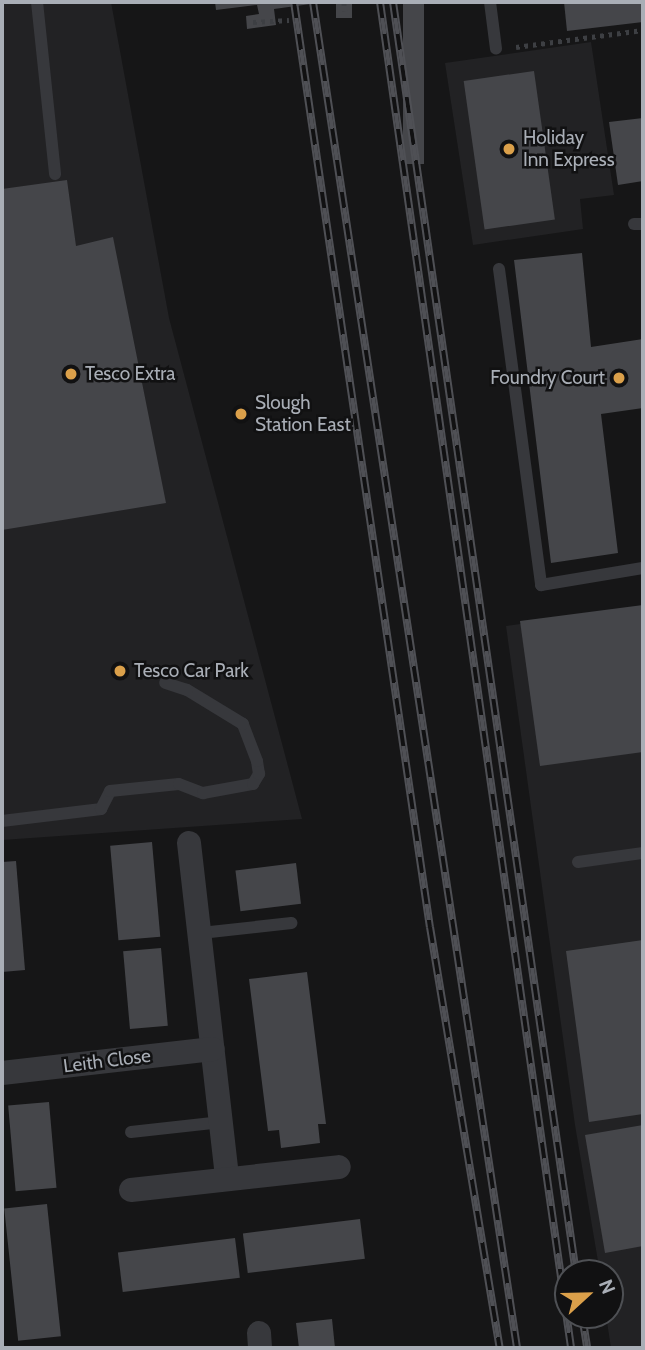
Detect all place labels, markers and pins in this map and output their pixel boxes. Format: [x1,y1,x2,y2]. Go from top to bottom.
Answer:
place label: Holiday Inn Express [523,127,615,171]
marker: Holiday Inn Express [501,141,517,157]
place label: Tesco Extra [85,363,175,385]
marker: Tesco Extra [63,366,79,382]
place label: Foundry Court [490,367,605,389]
marker: Foundry Court [611,370,627,386]
place label: Slough Station East [255,392,351,436]
marker: Slough Station East [233,406,249,422]
place label: Tesco Car Park [134,660,249,682]
marker: Tesco Car Park [112,663,128,679]

